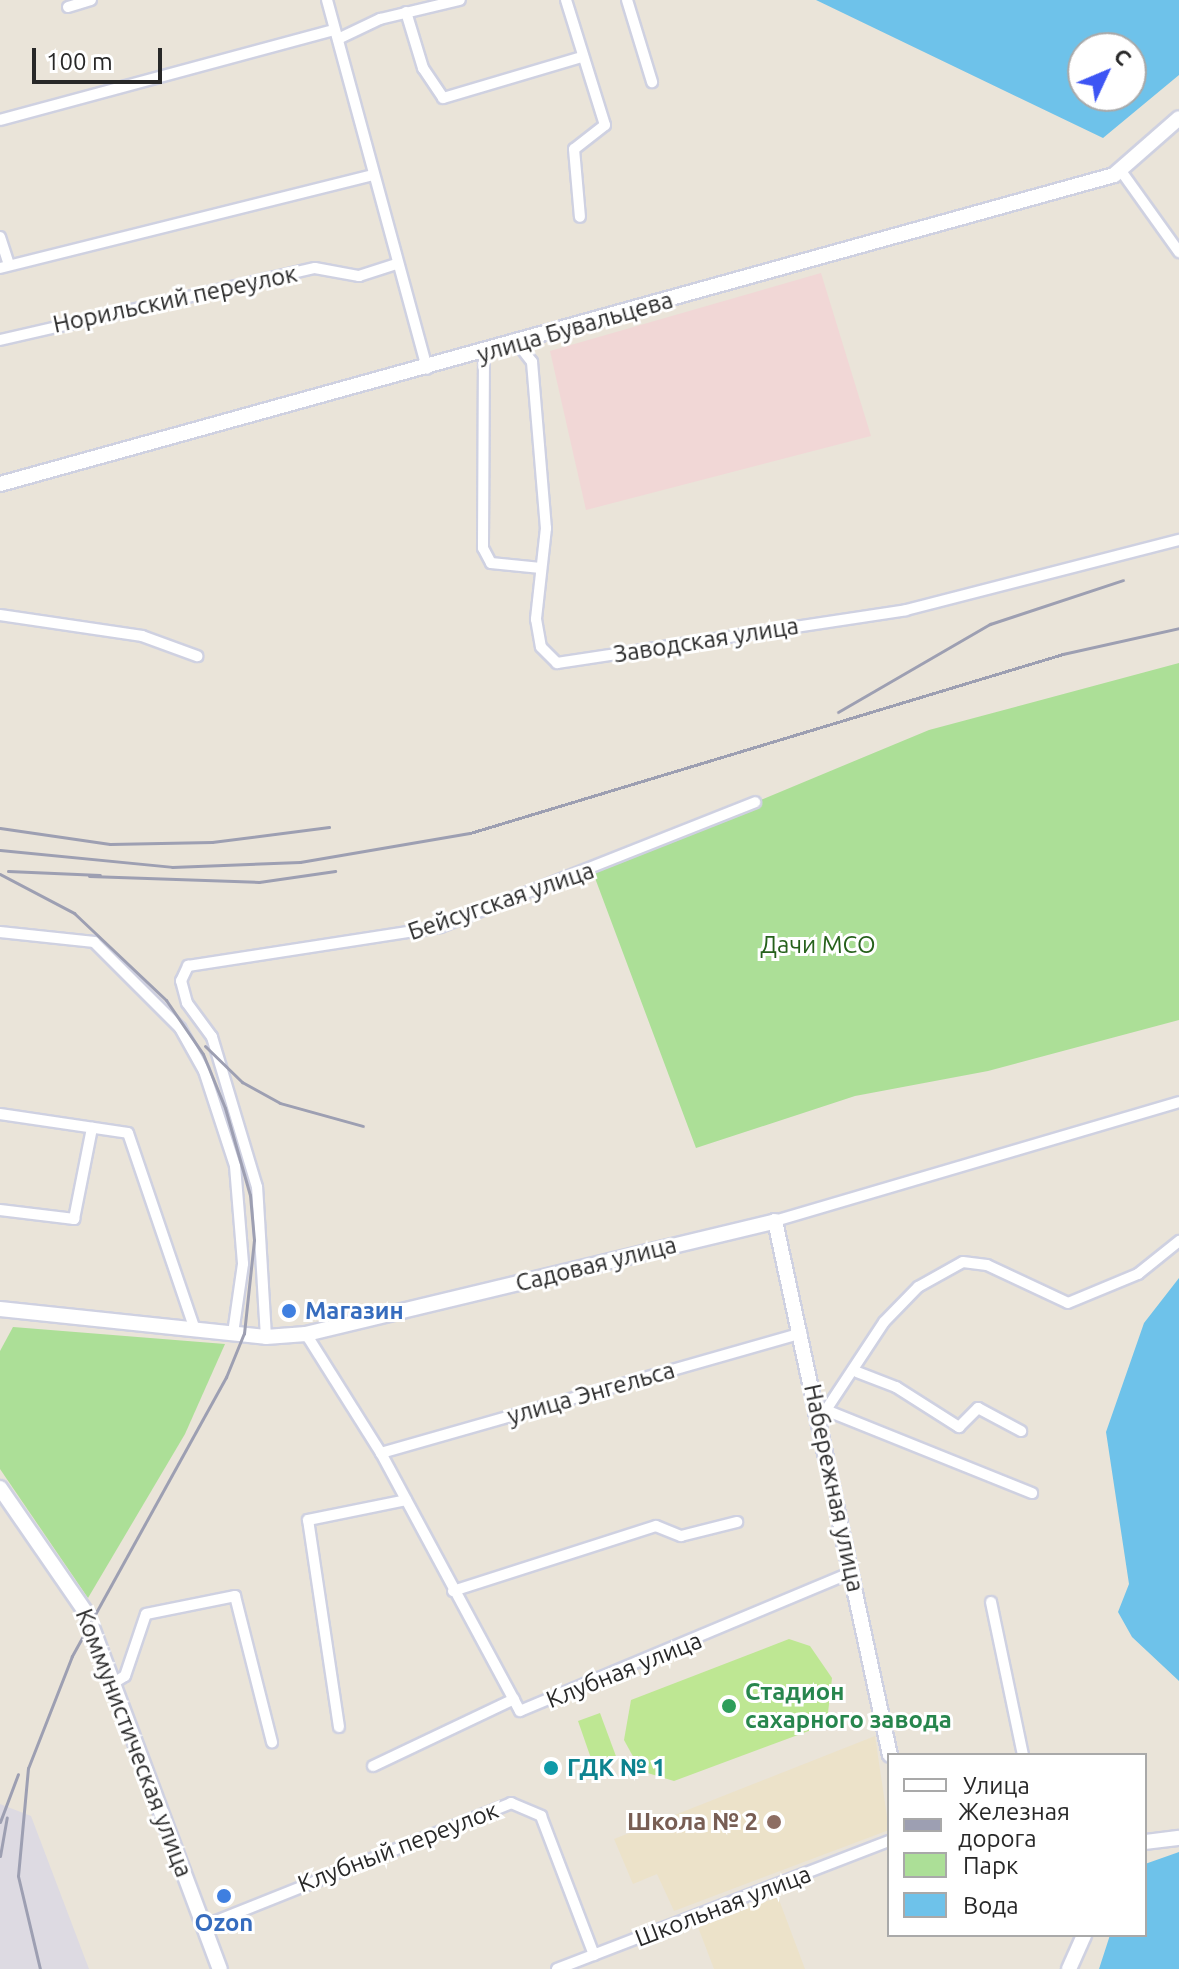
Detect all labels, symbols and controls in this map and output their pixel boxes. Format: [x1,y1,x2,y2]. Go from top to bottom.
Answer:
scale bar [36,32,166,82]
north arrow [1067,32,1147,112]
text: С [1109,43,1137,70]
text: 100 m [46,48,113,75]
street label: Норильский переулок [50,259,300,339]
street label: улица Бувальцева [474,285,676,369]
street label: Заводская улица [611,611,801,669]
street label: Бейсугская улица [404,856,598,946]
park label: Дачи МСО [760,931,876,959]
street label: Садовая улица [513,1230,679,1298]
place label: Магазин [305,1297,404,1325]
marker: Магазин [280,1302,298,1320]
street label: улица Энгельса [504,1355,678,1431]
street label: Набережная улица [798,1381,870,1595]
street label: Коммунистическая улица [69,1605,199,1881]
street label: Клубная улица [542,1626,706,1714]
place label: Стадион сахарного завода [745,1678,952,1734]
marker: Стадион сахарного завода [720,1697,738,1715]
legend [887,1753,1147,1937]
place label: ГДК № 1 [567,1754,666,1782]
marker: ГДК № 1 [542,1759,560,1777]
text: Улица [963,1772,1030,1799]
street label: Клубный переулок [294,1796,502,1898]
text: Железная дорога [958,1798,1070,1852]
place label: Школа № 2 [627,1808,758,1836]
marker: Школа № 2 [765,1813,783,1831]
text: Парк [963,1852,1018,1879]
street label: Школьная улица [631,1859,815,1953]
marker: Ozon [215,1887,233,1905]
text: Вода [963,1892,1019,1919]
place label: Ozon [195,1909,253,1937]

